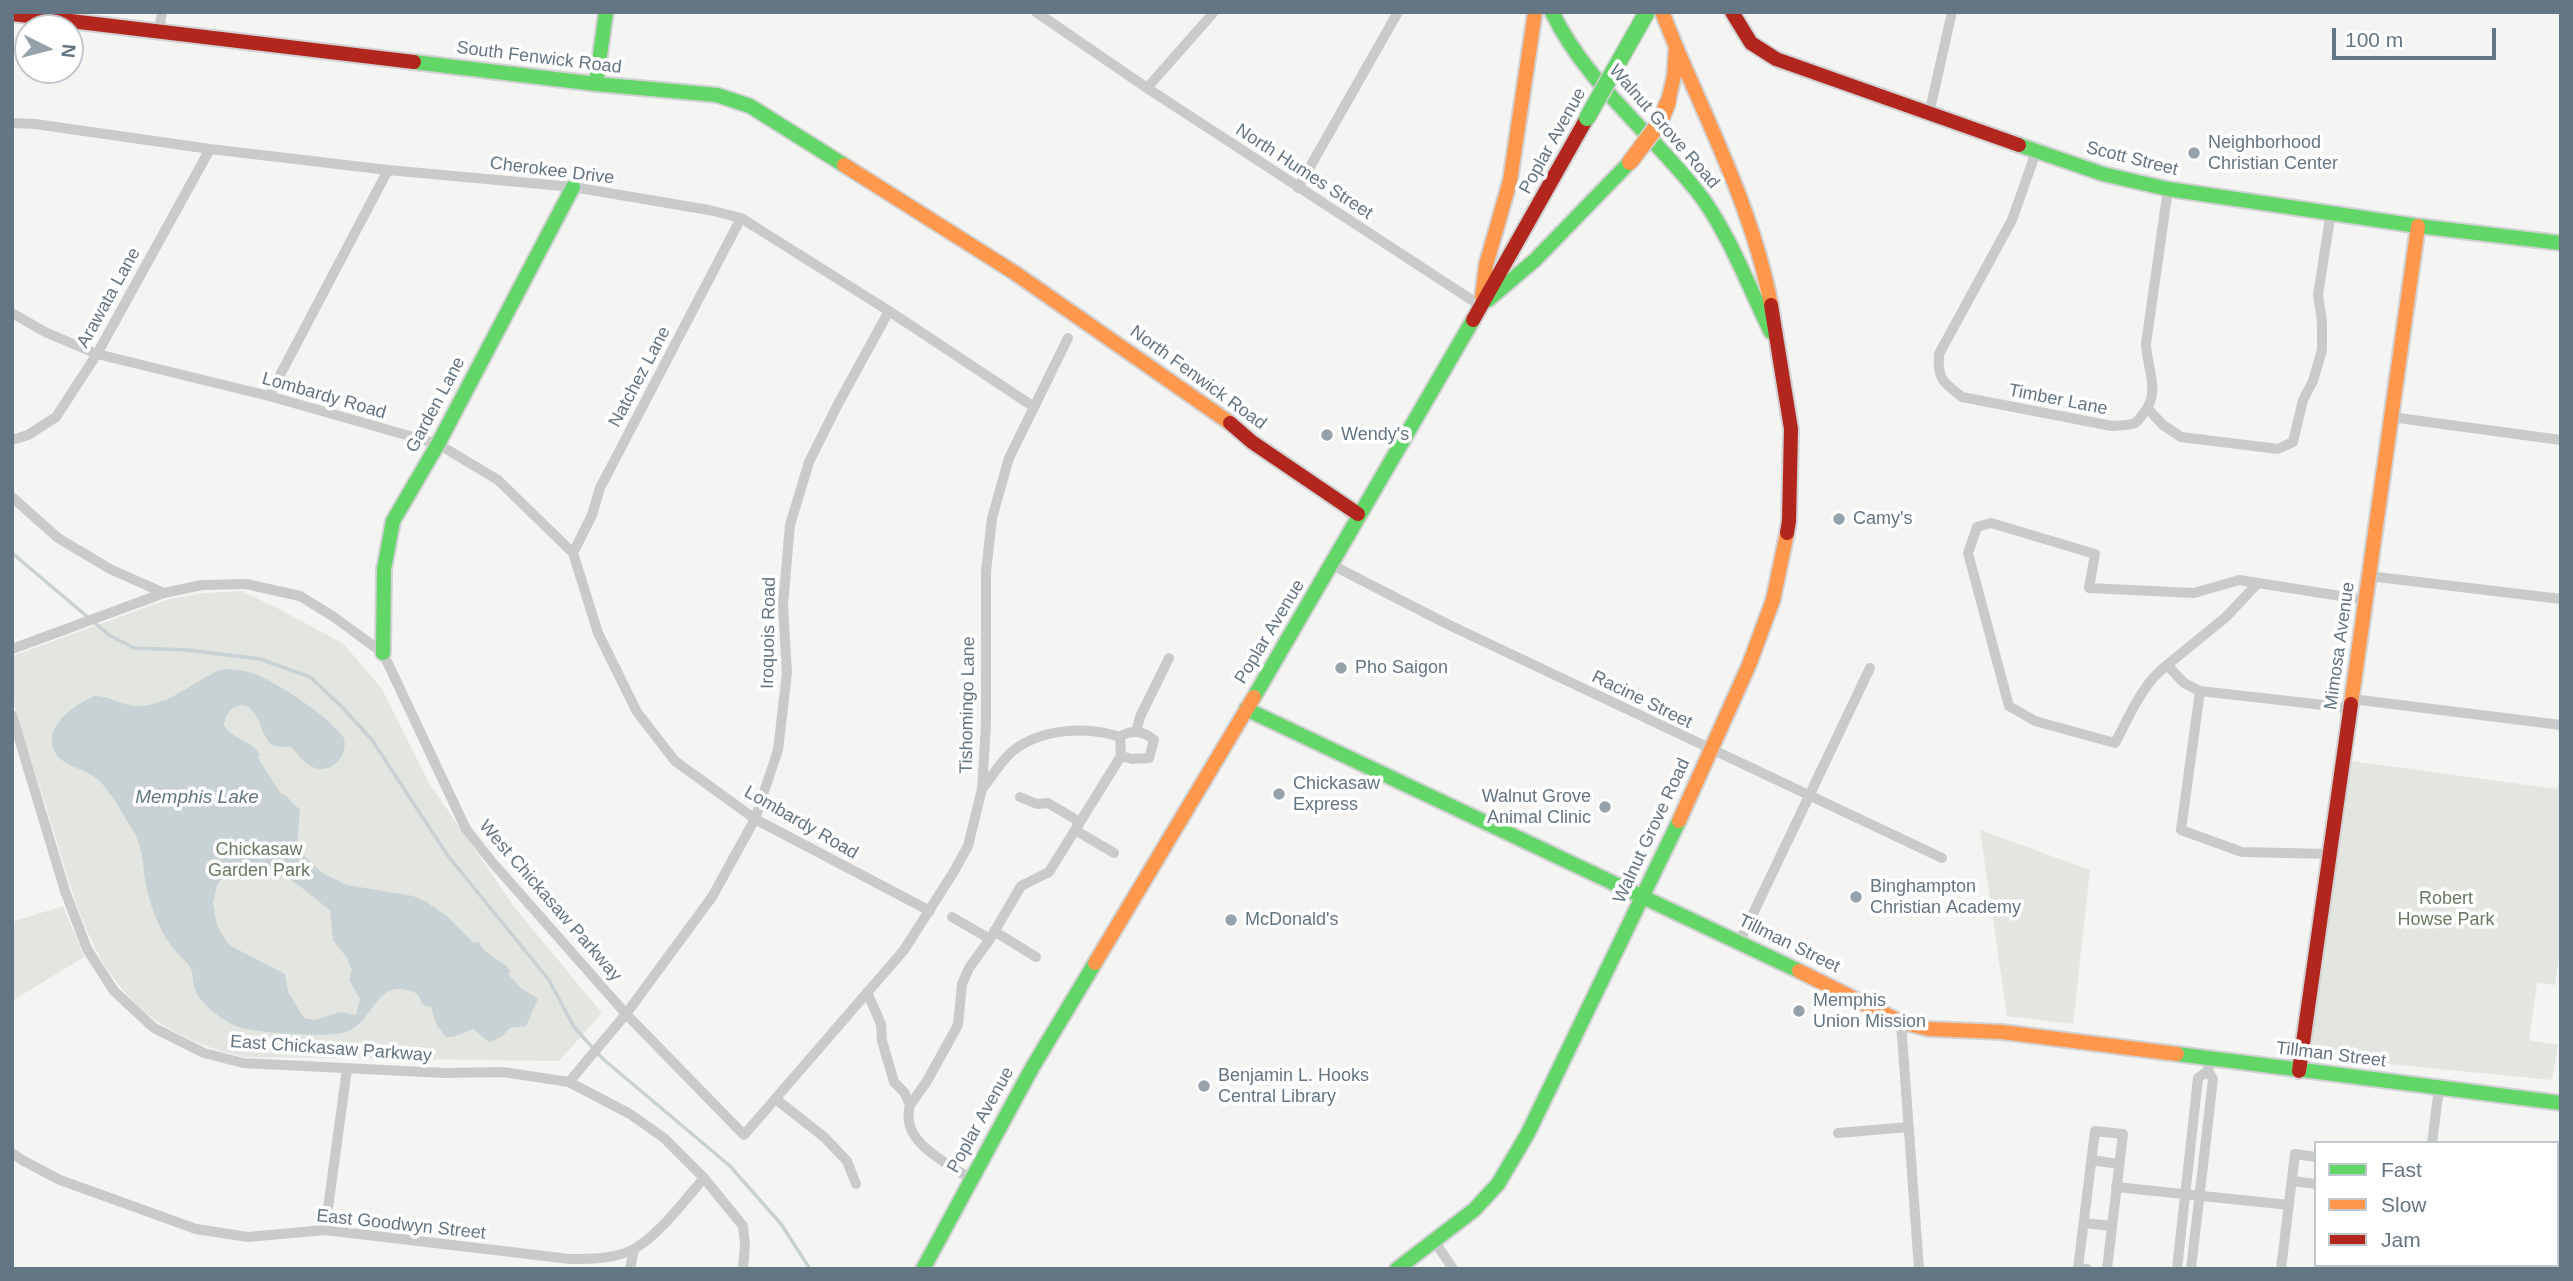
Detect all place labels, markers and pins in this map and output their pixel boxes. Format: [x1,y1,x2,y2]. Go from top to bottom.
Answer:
place label: Neighborhood Christian Center [2208,132,2338,174]
marker: Neighborhood Christian Center [2186,145,2202,161]
place label: Wendy's [1341,424,1409,446]
marker: Wendy's [1319,427,1335,443]
place label: Camy's [1853,508,1912,530]
marker: Camy's [1831,511,1847,527]
place label: Pho Saigon [1355,657,1448,679]
marker: Pho Saigon [1333,660,1349,676]
place label: Chickasaw Express [1293,773,1380,816]
marker: Chickasaw Express [1271,786,1287,802]
place label: Walnut Grove Animal Clinic [1482,786,1591,828]
marker: Walnut Grove Animal Clinic [1597,799,1613,815]
place label: Binghampton Christian Academy [1870,876,2021,918]
marker: Binghampton Christian Academy [1848,889,1864,905]
place label: McDonald's [1245,909,1338,931]
marker: McDonald's [1223,912,1239,928]
place label: Memphis Union Mission [1813,990,1926,1032]
marker: Memphis Union Mission [1791,1003,1807,1019]
place label: Benjamin L. Hooks Central Library [1218,1065,1369,1108]
marker: Benjamin L. Hooks Central Library [1196,1078,1212,1094]

